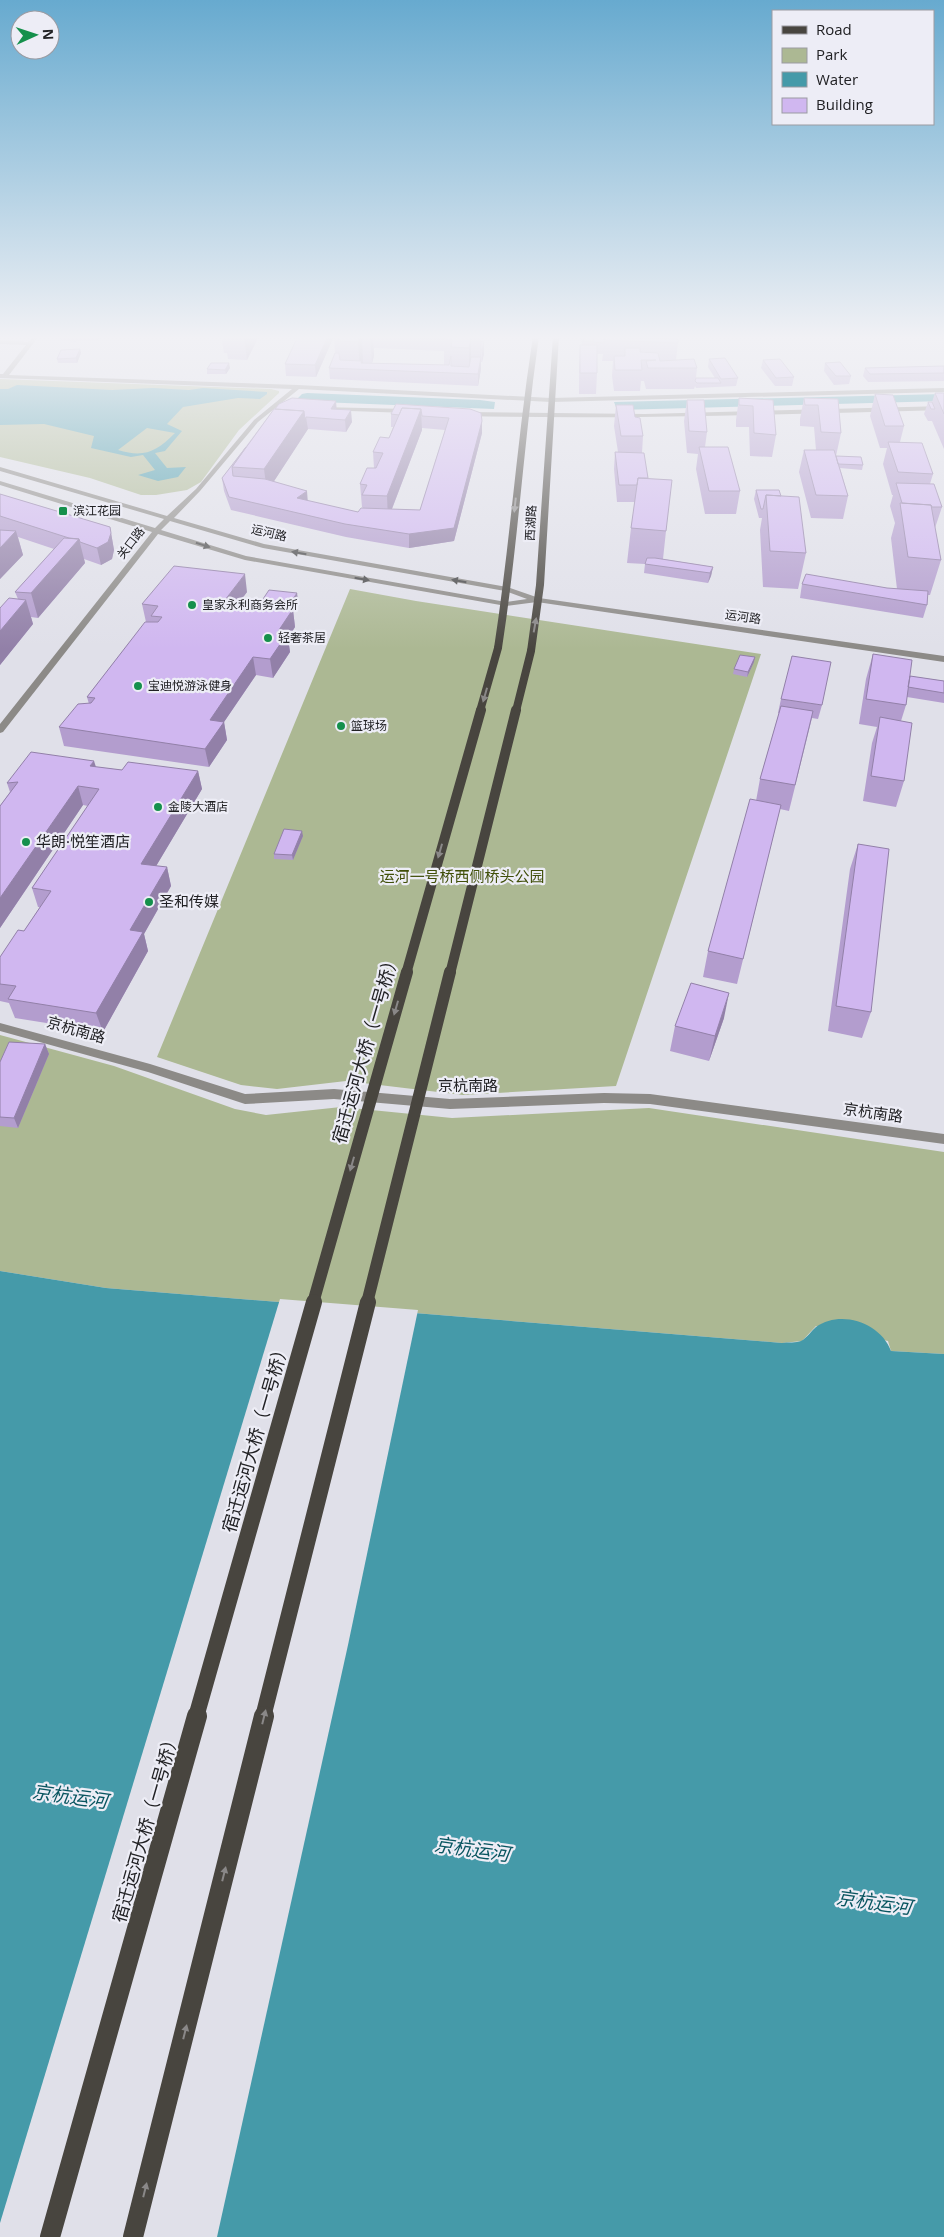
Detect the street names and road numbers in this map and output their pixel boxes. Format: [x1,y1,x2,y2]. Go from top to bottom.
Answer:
street label: 西湖路 [521,505,540,541]
street label: 运河路 [250,520,289,545]
street label: 关口路 [113,523,148,562]
street label: 运河路 [724,606,762,627]
street label: 宿迁运河大桥（一号桥） [326,949,404,1146]
street label: 京杭南路 [45,1011,108,1047]
street label: 京杭南路 [438,1075,498,1095]
street label: 京杭南路 [842,1098,904,1126]
street label: 宿迁运河大桥（一号桥） [216,1338,294,1535]
street label: 宿迁运河大桥（一号桥） [106,1728,184,1925]

